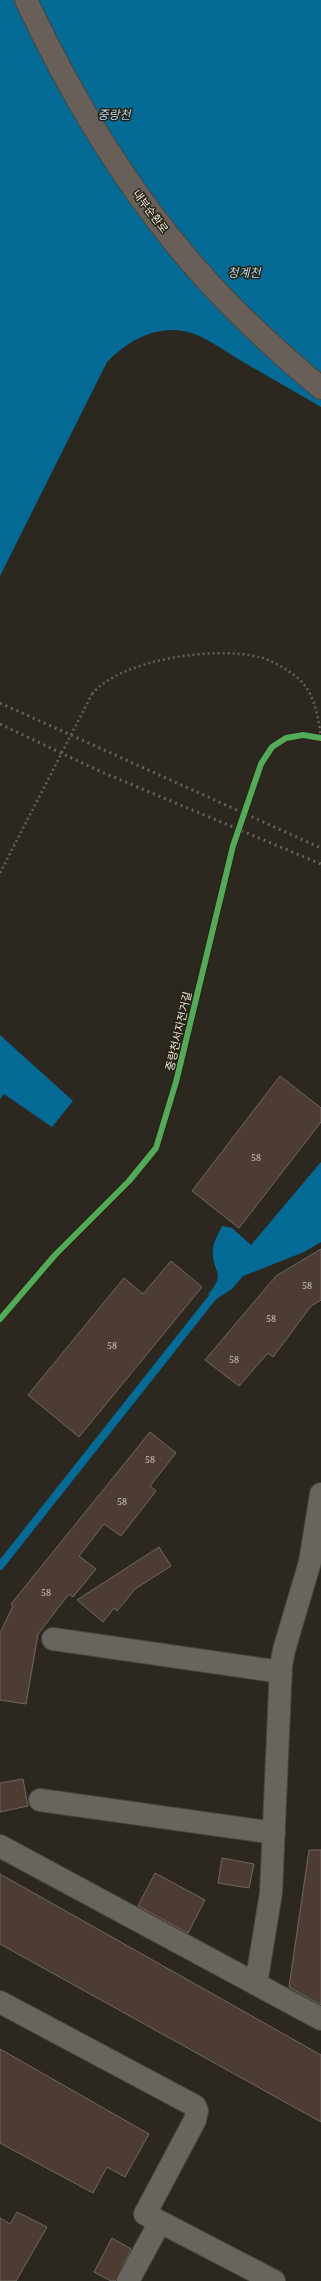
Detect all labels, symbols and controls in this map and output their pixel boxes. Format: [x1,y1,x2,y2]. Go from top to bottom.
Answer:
water label: 중랑천 [97,106,133,123]
street label: 내부순환로 [130,186,172,236]
water label: 청계천 [227,264,263,281]
street label: 중랑천서자전거길 [162,990,194,1072]
house number: 58 [251,1151,261,1164]
house number: 58 [302,1279,312,1292]
house number: 58 [266,1312,276,1325]
house number: 58 [107,1339,117,1352]
house number: 58 [229,1353,239,1366]
house number: 58 [145,1453,155,1466]
house number: 58 [117,1495,127,1508]
house number: 58 [41,1586,51,1599]

